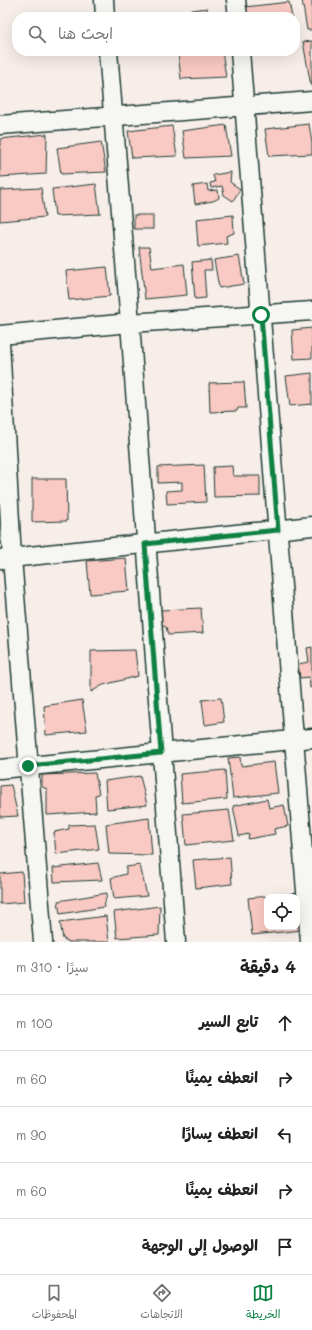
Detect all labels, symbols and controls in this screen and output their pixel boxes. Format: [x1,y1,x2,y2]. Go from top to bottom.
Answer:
search box [12,12,300,56]
icon: search [26,23,48,45]
text: ابحث هنا [58,23,113,43]
route start [252,306,270,324]
route end [19,757,37,775]
map controls [264,894,300,930]
button: locate [264,894,300,930]
text: 4 دقيقة [240,955,296,977]
text: سيرًا · 310 m [16,958,89,975]
text: تابع السير [199,1011,258,1031]
icon: ahead [274,1012,296,1034]
text: 100 m [16,1014,52,1031]
text: انعطف يمينًا [186,1067,258,1087]
icon: right [274,1068,296,1090]
text: 60 m [16,1070,46,1087]
text: انعطف يسارًا [182,1123,258,1143]
icon: left [274,1124,296,1146]
text: 90 m [16,1126,46,1143]
text: انعطف يمينًا [186,1179,258,1199]
icon: right [274,1180,296,1202]
text: 60 m [16,1182,46,1199]
text: الوصول إلى الوجهة [142,1235,258,1255]
icon: arrive [274,1236,296,1258]
tab: المحفوظات [32,1282,77,1324]
tab: الاتجاهات [140,1282,183,1324]
tab: الخريطة [246,1282,280,1324]

